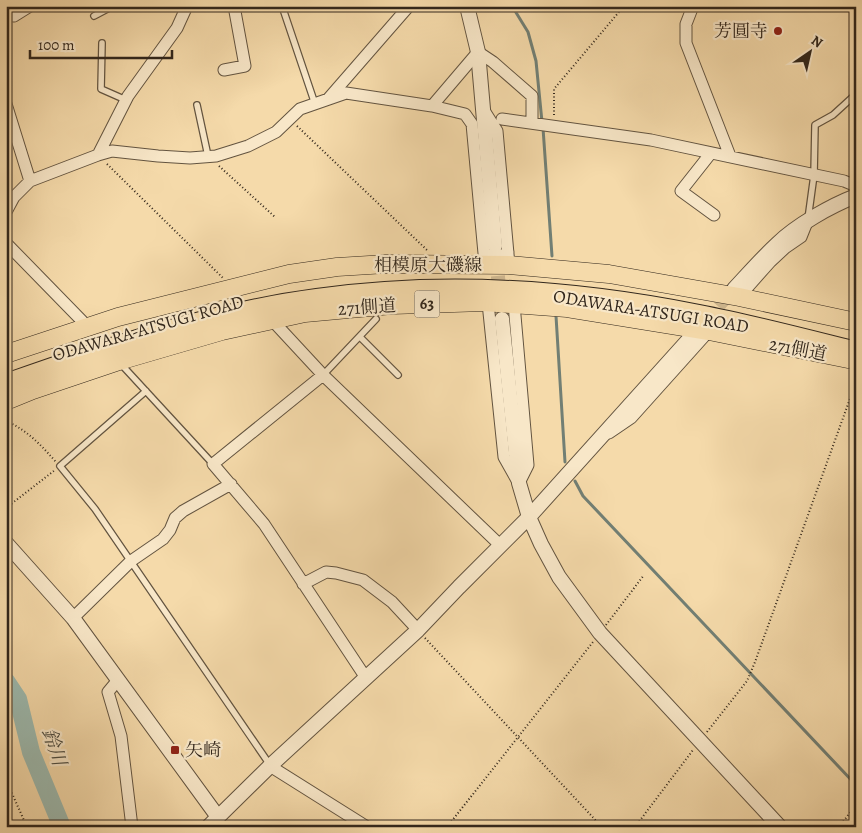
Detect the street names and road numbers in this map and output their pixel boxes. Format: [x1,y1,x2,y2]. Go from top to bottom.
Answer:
street label: 相模原大磯線 [374,253,482,277]
street label: ODAWARA-ATSUGI ROAD [551,284,751,338]
street label: ODAWARA-ATSUGI ROAD [50,289,246,367]
road number: 63 [414,290,440,318]
street label: 271側道 [337,293,397,321]
street label: 271側道 [767,332,829,366]

